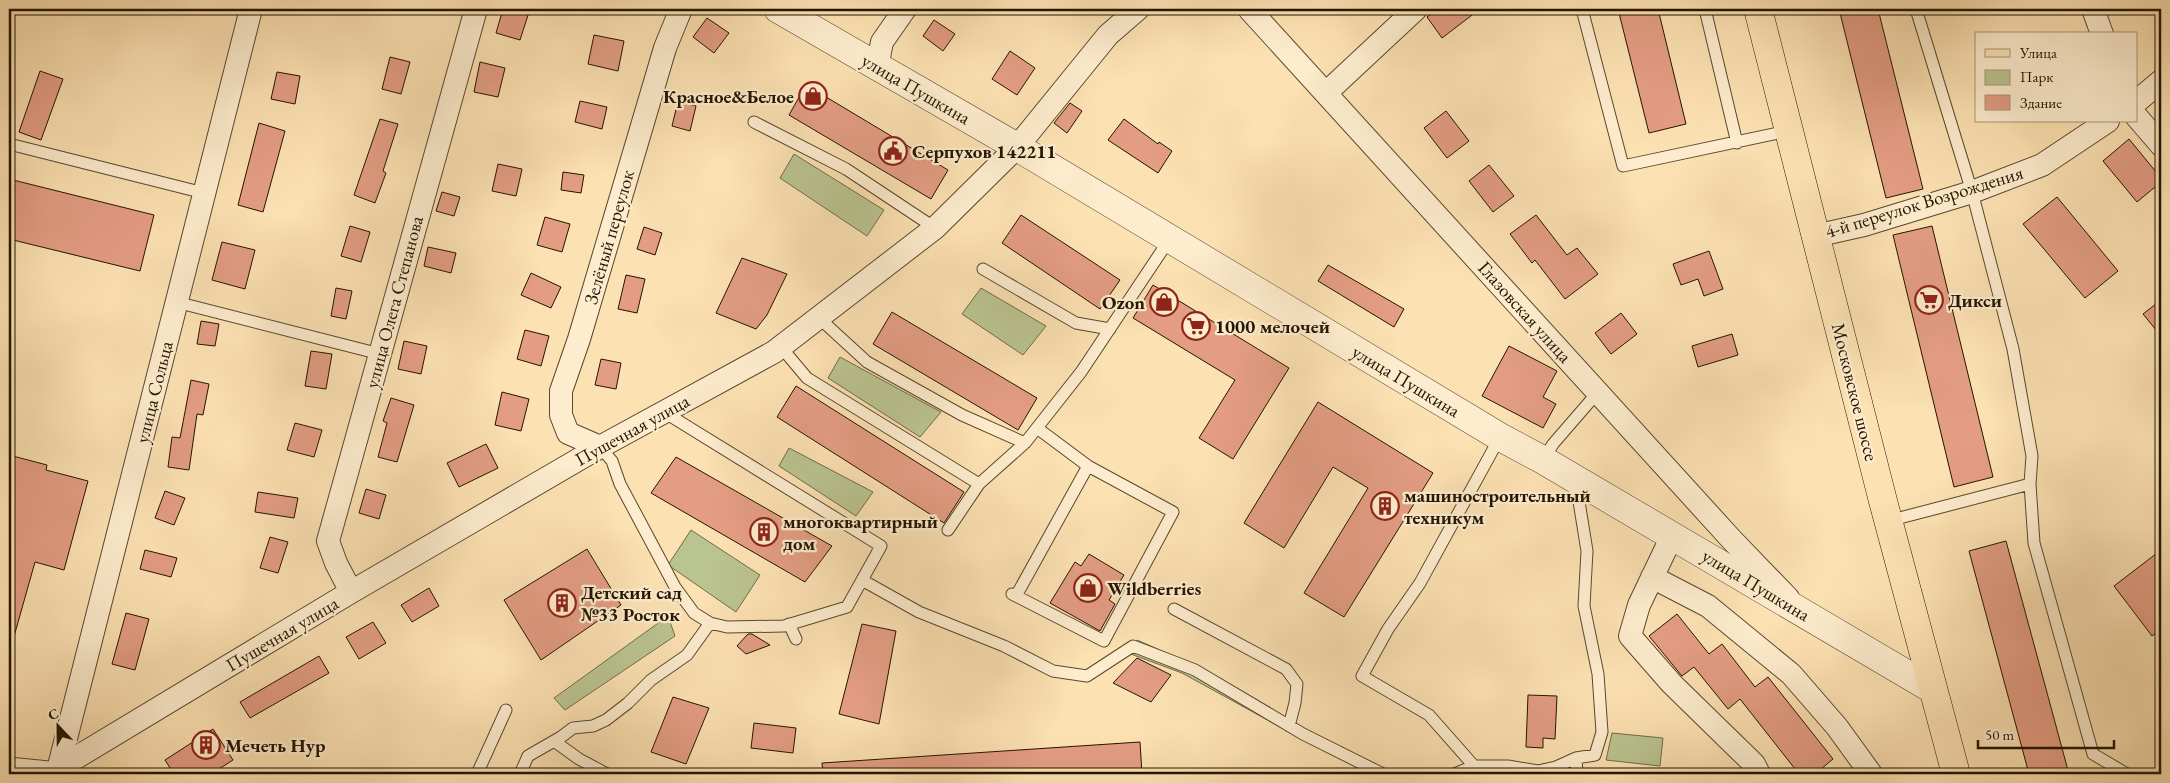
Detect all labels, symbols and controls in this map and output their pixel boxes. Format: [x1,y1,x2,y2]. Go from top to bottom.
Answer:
legend [1975,32,2138,122]
text: Улица [2019,43,2057,62]
street label: улица Пушкина [857,48,975,131]
text: Парк [2020,67,2053,86]
shop icon: Красное&Белое [798,81,828,111]
place label: Красное&Белое [663,84,794,109]
text: Здание [2020,93,2062,112]
public building icon: Серпухов 142211 [878,136,908,166]
place label: Серпухов 142211 [912,139,1056,164]
street label: 4-й переулок Возрождения [1822,160,2027,244]
street label: Зелёный переулок [578,167,640,307]
street label: улица Олега Степанова [359,213,429,391]
street label: Глазовская улица [1473,256,1578,369]
supermarket icon: Дикси [1914,285,1944,315]
shop icon: Ozon [1149,287,1179,317]
place label: Дикси [1948,288,2002,313]
place label: Ozon [1102,290,1145,315]
supermarket icon: 1000 мелочей [1181,311,1211,341]
place label: 1000 мелочей [1215,314,1330,339]
street label: Московское шоссе [1826,320,1884,464]
street label: улица Сольца [129,338,179,446]
street label: улица Пушкина [1347,339,1465,423]
street label: Пушечная улица [570,388,694,472]
place label: машиностроительный техникум [1404,483,1591,530]
building icon: машиностроительный техникум [1370,491,1400,521]
place label: многоквартирный дом [783,509,938,556]
building icon: многоквартирный дом [749,517,779,547]
street label: улица Пушкина [1697,543,1815,627]
shop icon: Wildberries [1073,573,1103,603]
place label: Wildberries [1107,576,1202,601]
place label: Детский сад №33 Росток [581,580,682,627]
building icon: Детский сад №33 Росток [547,588,577,618]
street label: Пушечная улица [221,590,343,677]
north arrow [32,700,82,750]
text: С [45,704,61,724]
scale bar [1978,718,2114,750]
text: 50 m [1985,725,2014,744]
building icon: Мечеть Нур [191,730,221,760]
place label: Мечеть Нур [225,733,326,758]

